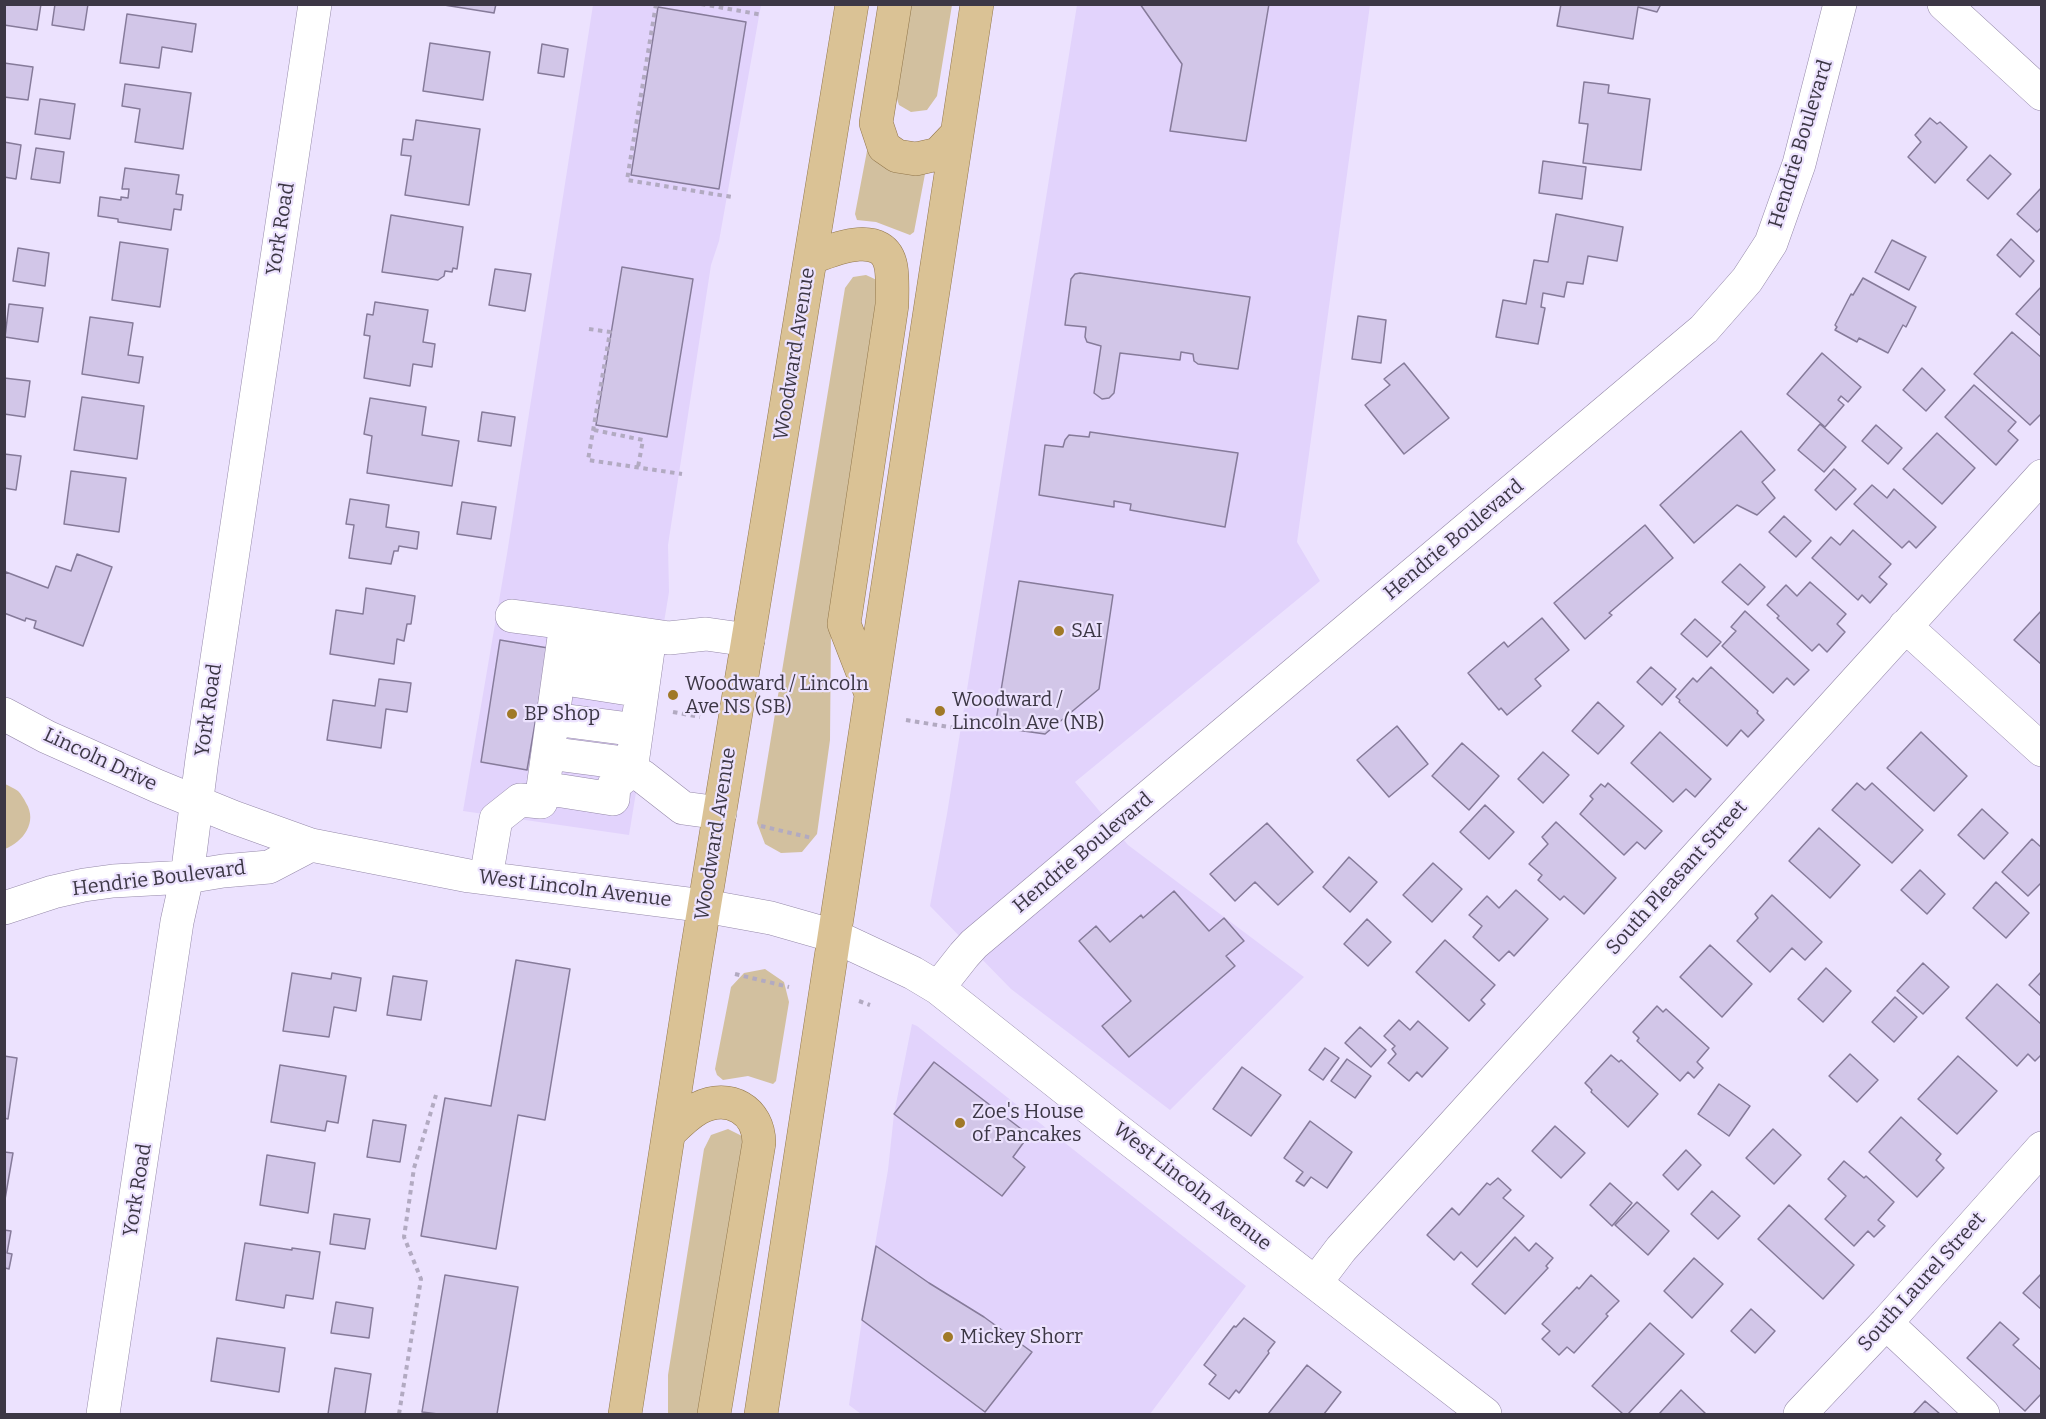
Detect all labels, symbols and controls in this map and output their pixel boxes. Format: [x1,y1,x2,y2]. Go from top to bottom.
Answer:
street label: Hendrie Boulevard [1764,57,1838,231]
street label: York Road [262,181,300,277]
street label: Woodward Avenue [769,266,821,442]
street label: Hendrie Boulevard [1379,475,1529,605]
place label: SAI [1071,619,1103,643]
marker: SAI [1052,624,1066,638]
street label: York Road [191,662,227,758]
place label: Woodward / Lincoln Ave NS (SB) [685,672,869,719]
marker: Woodward / Lincoln Ave NS (SB) [666,688,680,702]
place label: Woodward / Lincoln Ave (NB) [952,688,1105,735]
place label: BP Shop [524,702,600,726]
marker: Woodward / Lincoln Ave (NB) [933,704,947,718]
marker: BP Shop [505,707,519,721]
street label: Lincoln Drive [39,723,161,797]
street label: Woodward Avenue [690,746,742,922]
street label: Hendrie Boulevard [1008,788,1158,918]
street label: South Pleasant Street [1601,796,1753,960]
street label: Hendrie Boulevard [71,856,247,902]
street label: West Lincoln Avenue [477,865,673,913]
place label: Zoe's House of Pancakes [972,1100,1084,1147]
marker: Zoe's House of Pancakes [953,1116,967,1130]
street label: West Lincoln Avenue [1108,1118,1276,1256]
street label: York Road [119,1142,157,1238]
street label: South Laurel Street [1853,1208,1991,1356]
place label: Mickey Shorr [960,1325,1083,1349]
marker: Mickey Shorr [941,1330,955,1344]

